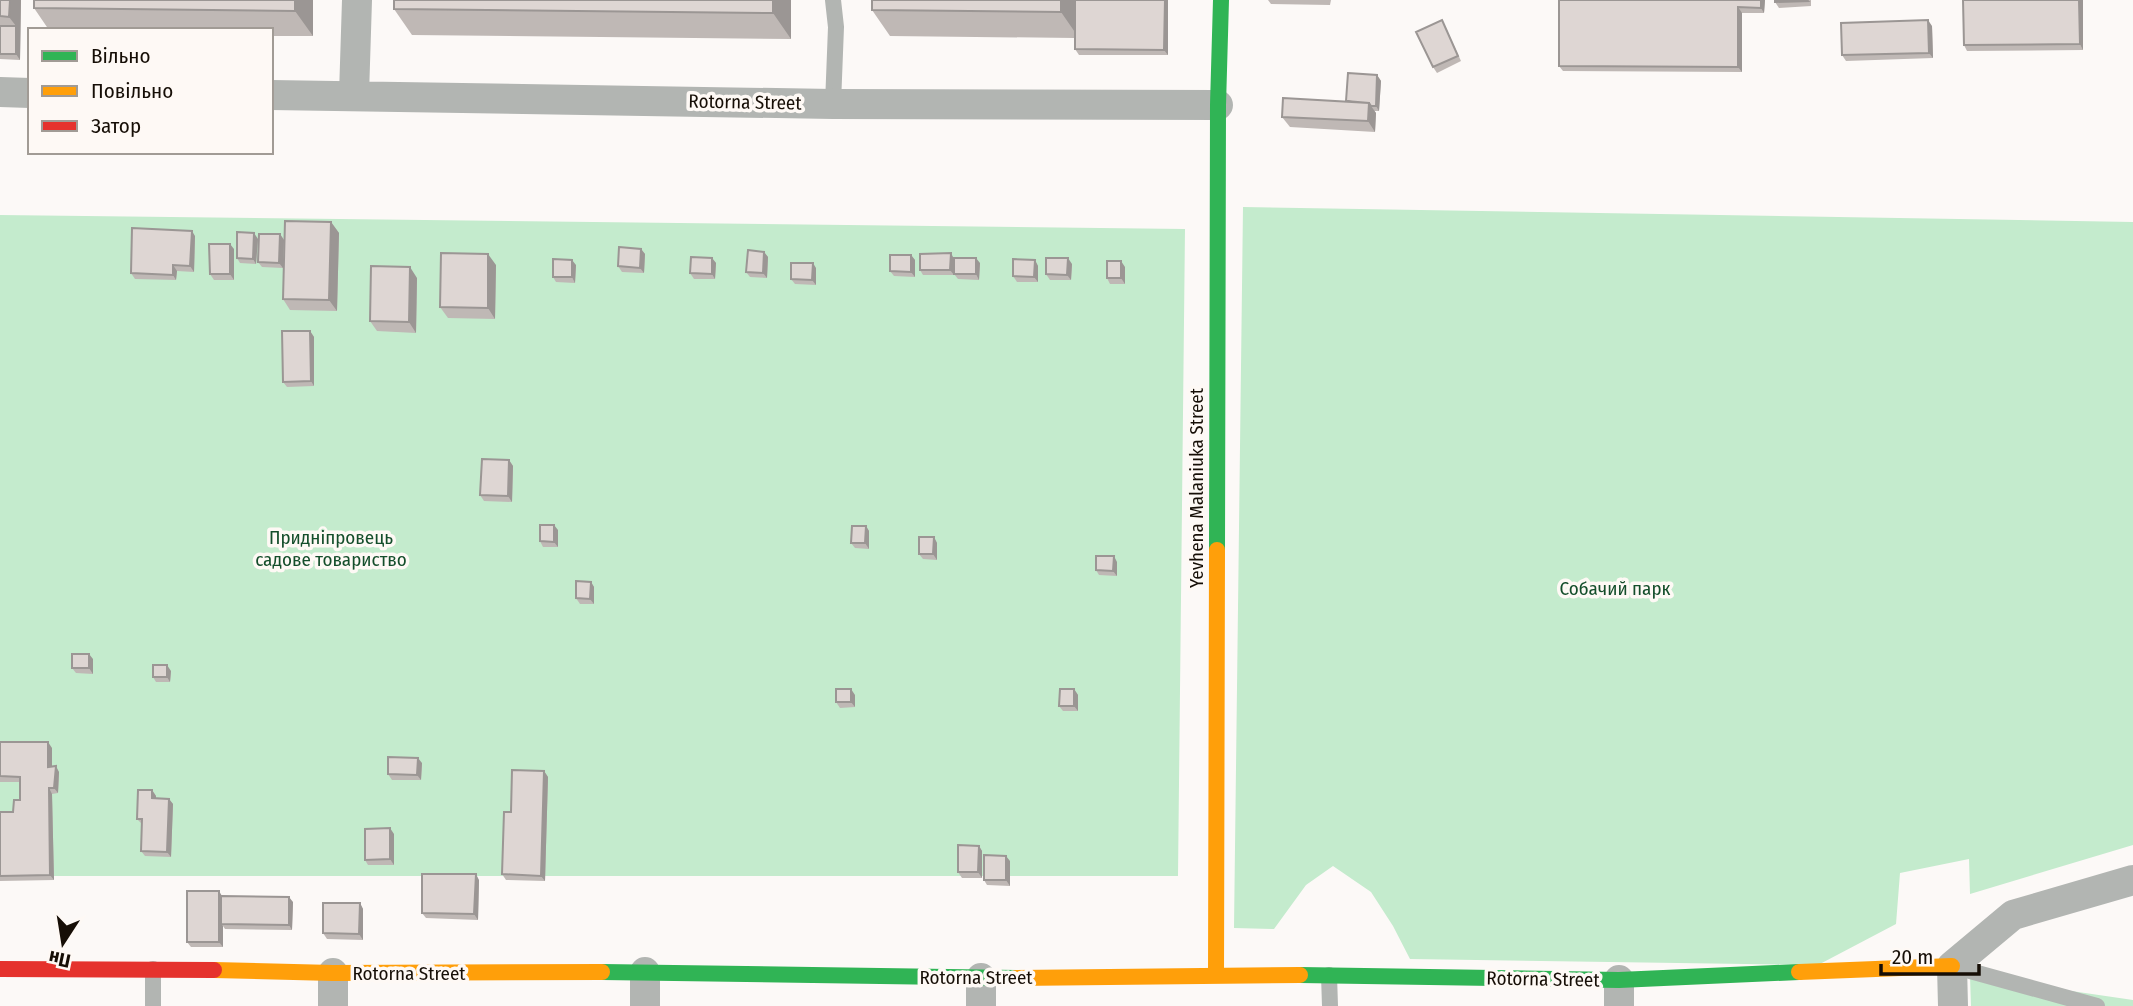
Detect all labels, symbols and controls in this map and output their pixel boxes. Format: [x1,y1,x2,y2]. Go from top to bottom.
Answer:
legend [28,28,273,154]
text: Вільно [91,43,151,69]
text: Повільно [91,78,173,104]
street label: Rotorna Street [688,90,803,114]
text: Затор [91,113,141,139]
street label: Yevhena Malaniuka Street [1185,387,1208,588]
park label: Придніпровець садове товариство [255,526,407,571]
park label: Собачий парк [1560,577,1671,600]
north arrow [28,908,98,978]
scale bar [1881,932,1979,976]
text: 20 m [1892,944,1933,970]
text: Пн [47,946,72,973]
street label: Rotorna Street [352,962,466,985]
street label: Rotorna Street [919,966,1033,989]
street label: Rotorna Street [1486,967,1601,991]

